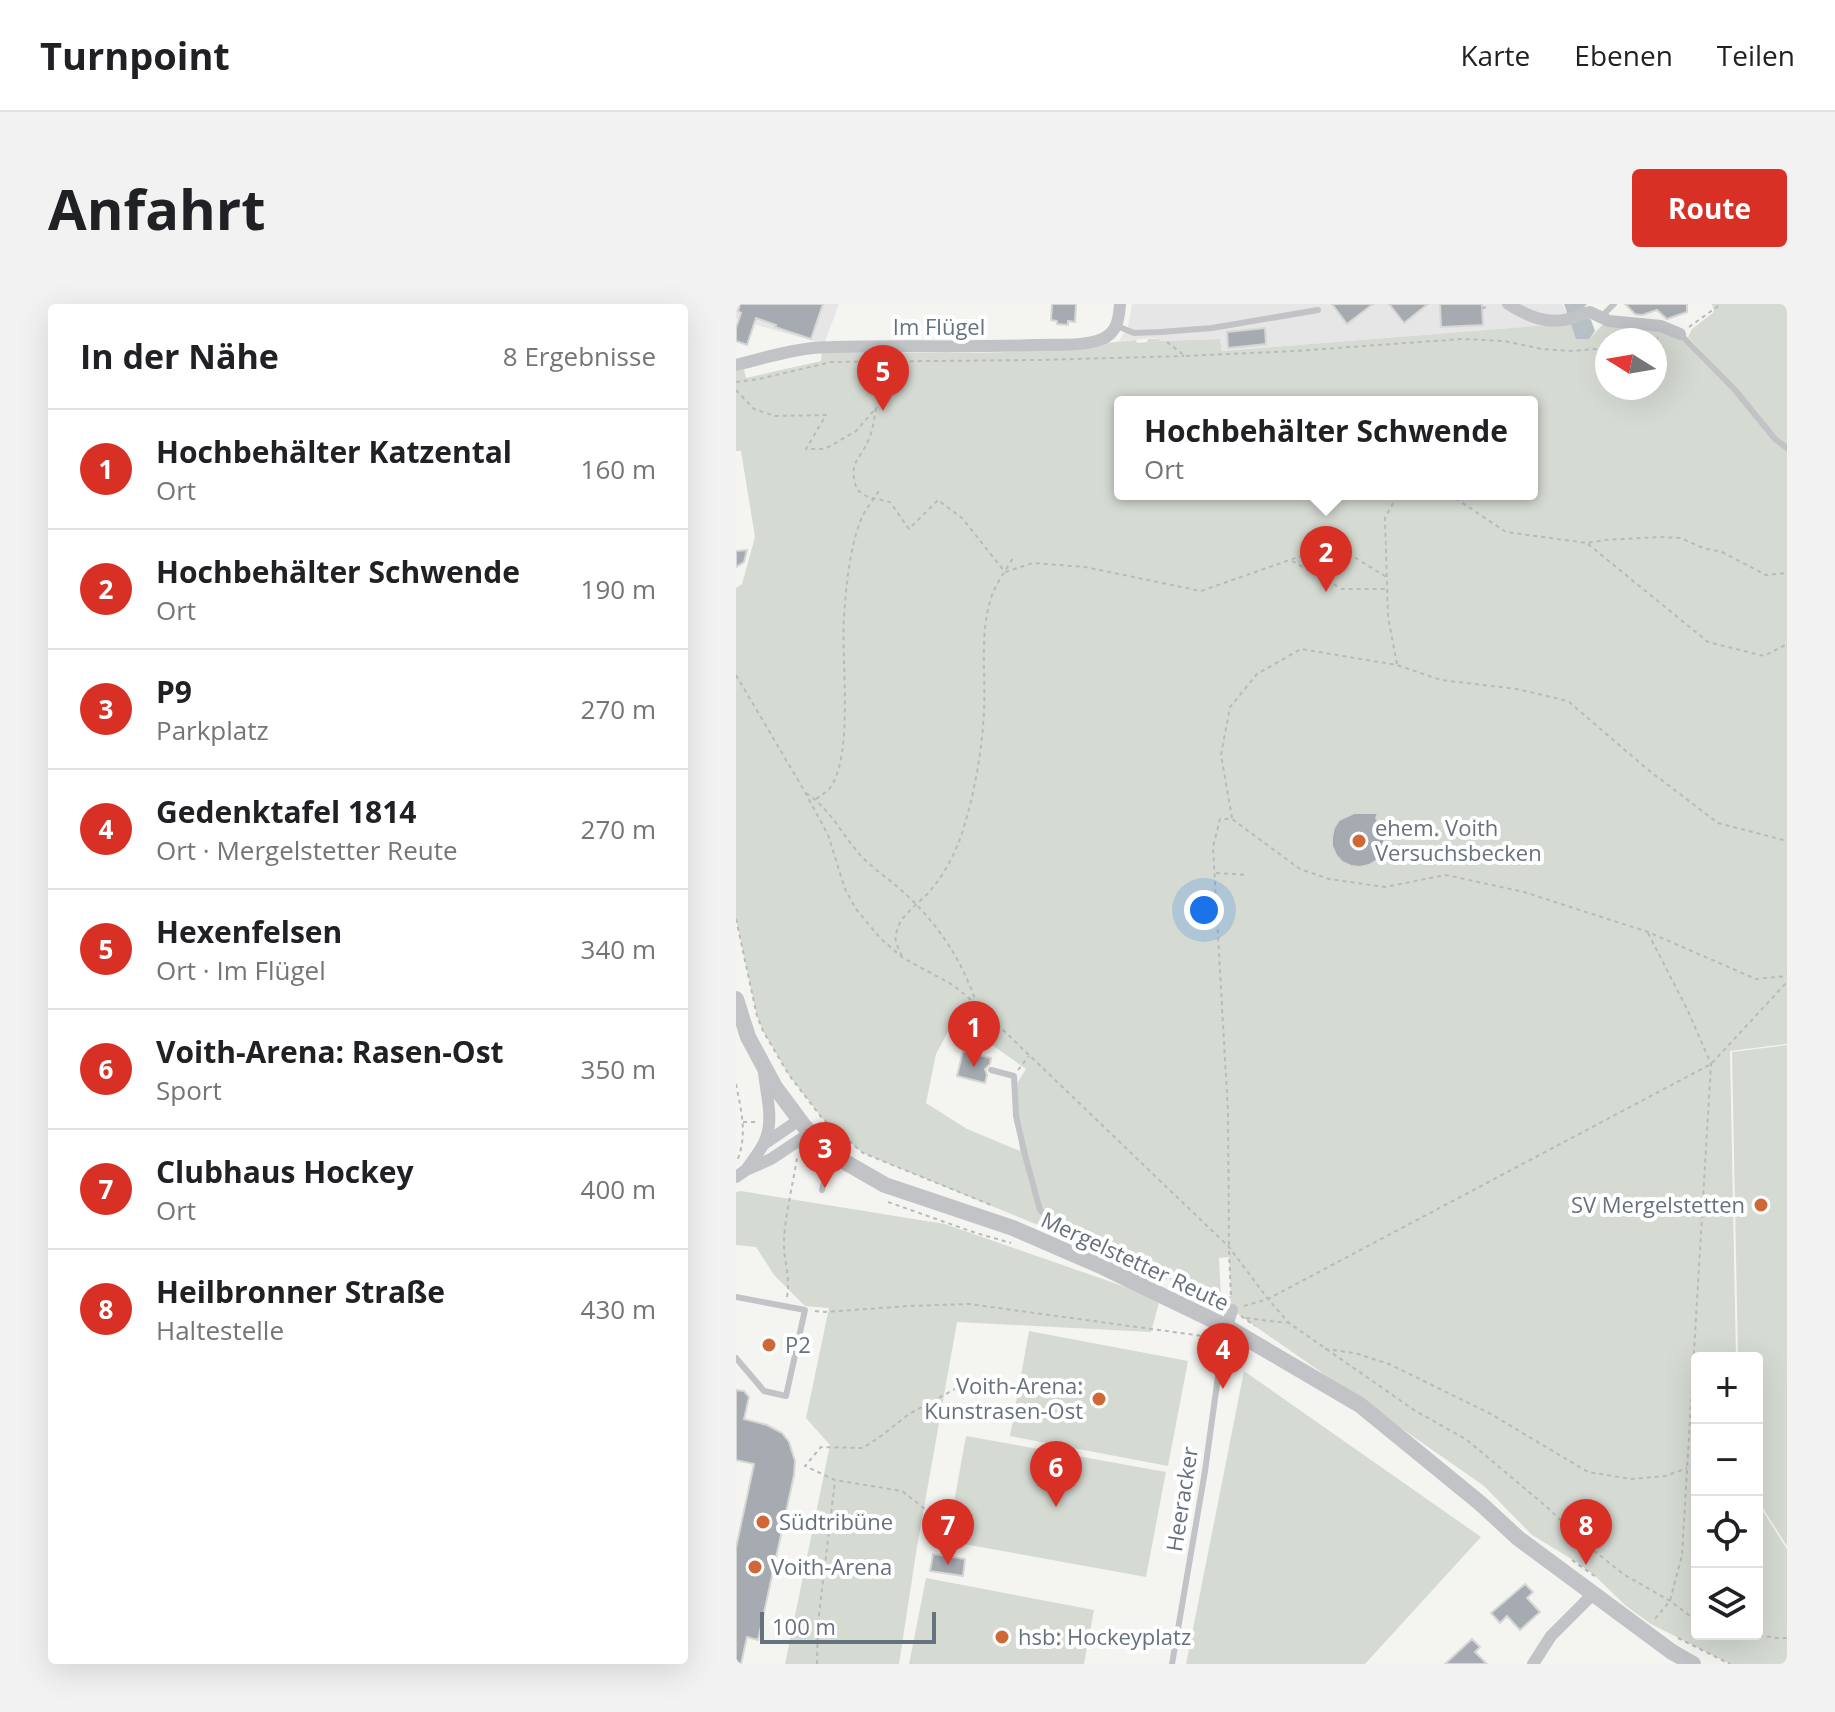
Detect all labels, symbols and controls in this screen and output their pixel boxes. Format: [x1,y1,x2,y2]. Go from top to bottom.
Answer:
text: Turnpoint [40,29,230,81]
text: Karte [1460,36,1530,74]
text: Ebenen [1574,36,1673,74]
text: Teilen [1717,36,1795,74]
button: Route [1632,169,1787,247]
text: Anfahrt [48,170,266,246]
street label: Im Flügel [893,311,985,341]
north arrow [1595,328,1667,400]
text: In der Nähe [80,333,279,379]
text: 8 Ergebnisse [503,338,656,374]
pin: 5 [857,345,909,411]
popup [1114,396,1538,500]
text: Hochbehälter Schwende [1144,410,1508,451]
text: Hochbehälter Katzental [156,431,512,472]
text: 1 [99,451,113,487]
text: 160 m [581,451,656,487]
text: Ort [1144,451,1184,487]
text: Ort [156,472,196,508]
pin: 2 [1300,526,1352,592]
text: Hochbehälter Schwende [156,551,520,592]
text: 2 [99,571,113,607]
text: 190 m [581,571,656,607]
text: Ort [156,592,196,628]
text: P9 [156,671,192,712]
text: 3 [99,691,113,727]
text: 270 m [581,691,656,727]
text: Parkplatz [156,712,269,748]
text: Gedenktafel 1814 [156,791,417,832]
text: 4 [99,811,113,847]
text: 270 m [581,811,656,847]
place label: ehem. Voith Versuchsbecken [1375,812,1542,867]
text: Ort · Mergelstetter Reute [156,832,458,868]
marker: ehem. Voith Versuchsbecken [1350,832,1368,850]
your location [1184,890,1224,930]
text: Hexenfelsen [156,911,342,952]
text: 5 [99,931,113,967]
text: 340 m [581,931,656,967]
text: Ort · Im Flügel [156,952,326,988]
pin: 1 [948,1001,1000,1067]
text: Voith-Arena: Rasen-Ost [156,1031,504,1072]
text: 6 [99,1051,113,1087]
text: 350 m [581,1051,656,1087]
text: Sport [156,1072,222,1108]
pin: 3 [799,1122,851,1188]
text: Clubhaus Hockey [156,1151,414,1192]
text: 7 [99,1171,113,1207]
text: 400 m [581,1171,656,1207]
place label: SV Mergelstetten [1571,1189,1745,1219]
text: Ort [156,1192,196,1228]
marker: SV Mergelstetten [1752,1196,1770,1214]
street label: Mergelstetter Reute [1037,1203,1234,1317]
text: Heilbronner Straße [156,1271,445,1312]
text: 8 [99,1291,113,1327]
text: 430 m [581,1291,656,1327]
text: Haltestelle [156,1312,284,1348]
pin: 4 [1197,1323,1249,1389]
place label: P2 [785,1329,811,1359]
marker: P2 [760,1336,778,1354]
map controls [1691,1352,1763,1640]
button: + [1691,1352,1763,1424]
place label: Voith-Arena: Kunstrasen-Ost [924,1370,1083,1425]
marker: Voith-Arena: Kunstrasen-Ost [1090,1390,1108,1408]
button: − [1691,1424,1763,1496]
pin: 6 [1030,1441,1082,1507]
street label: Heeracker [1158,1444,1204,1553]
button: locate [1691,1496,1763,1568]
pin: 7 [922,1499,974,1565]
pin: 8 [1560,1499,1612,1565]
place label: Südtribüne [779,1506,893,1536]
marker: Südtribüne [754,1513,772,1531]
place label: Voith-Arena [771,1551,892,1581]
marker: Voith-Arena [746,1558,764,1576]
button: layers [1691,1568,1763,1640]
scale bar [760,1608,936,1644]
text: 100 m [772,1611,836,1641]
place label: hsb: Hockeyplatz [1018,1621,1191,1651]
marker: hsb: Hockeyplatz [993,1628,1011,1646]

